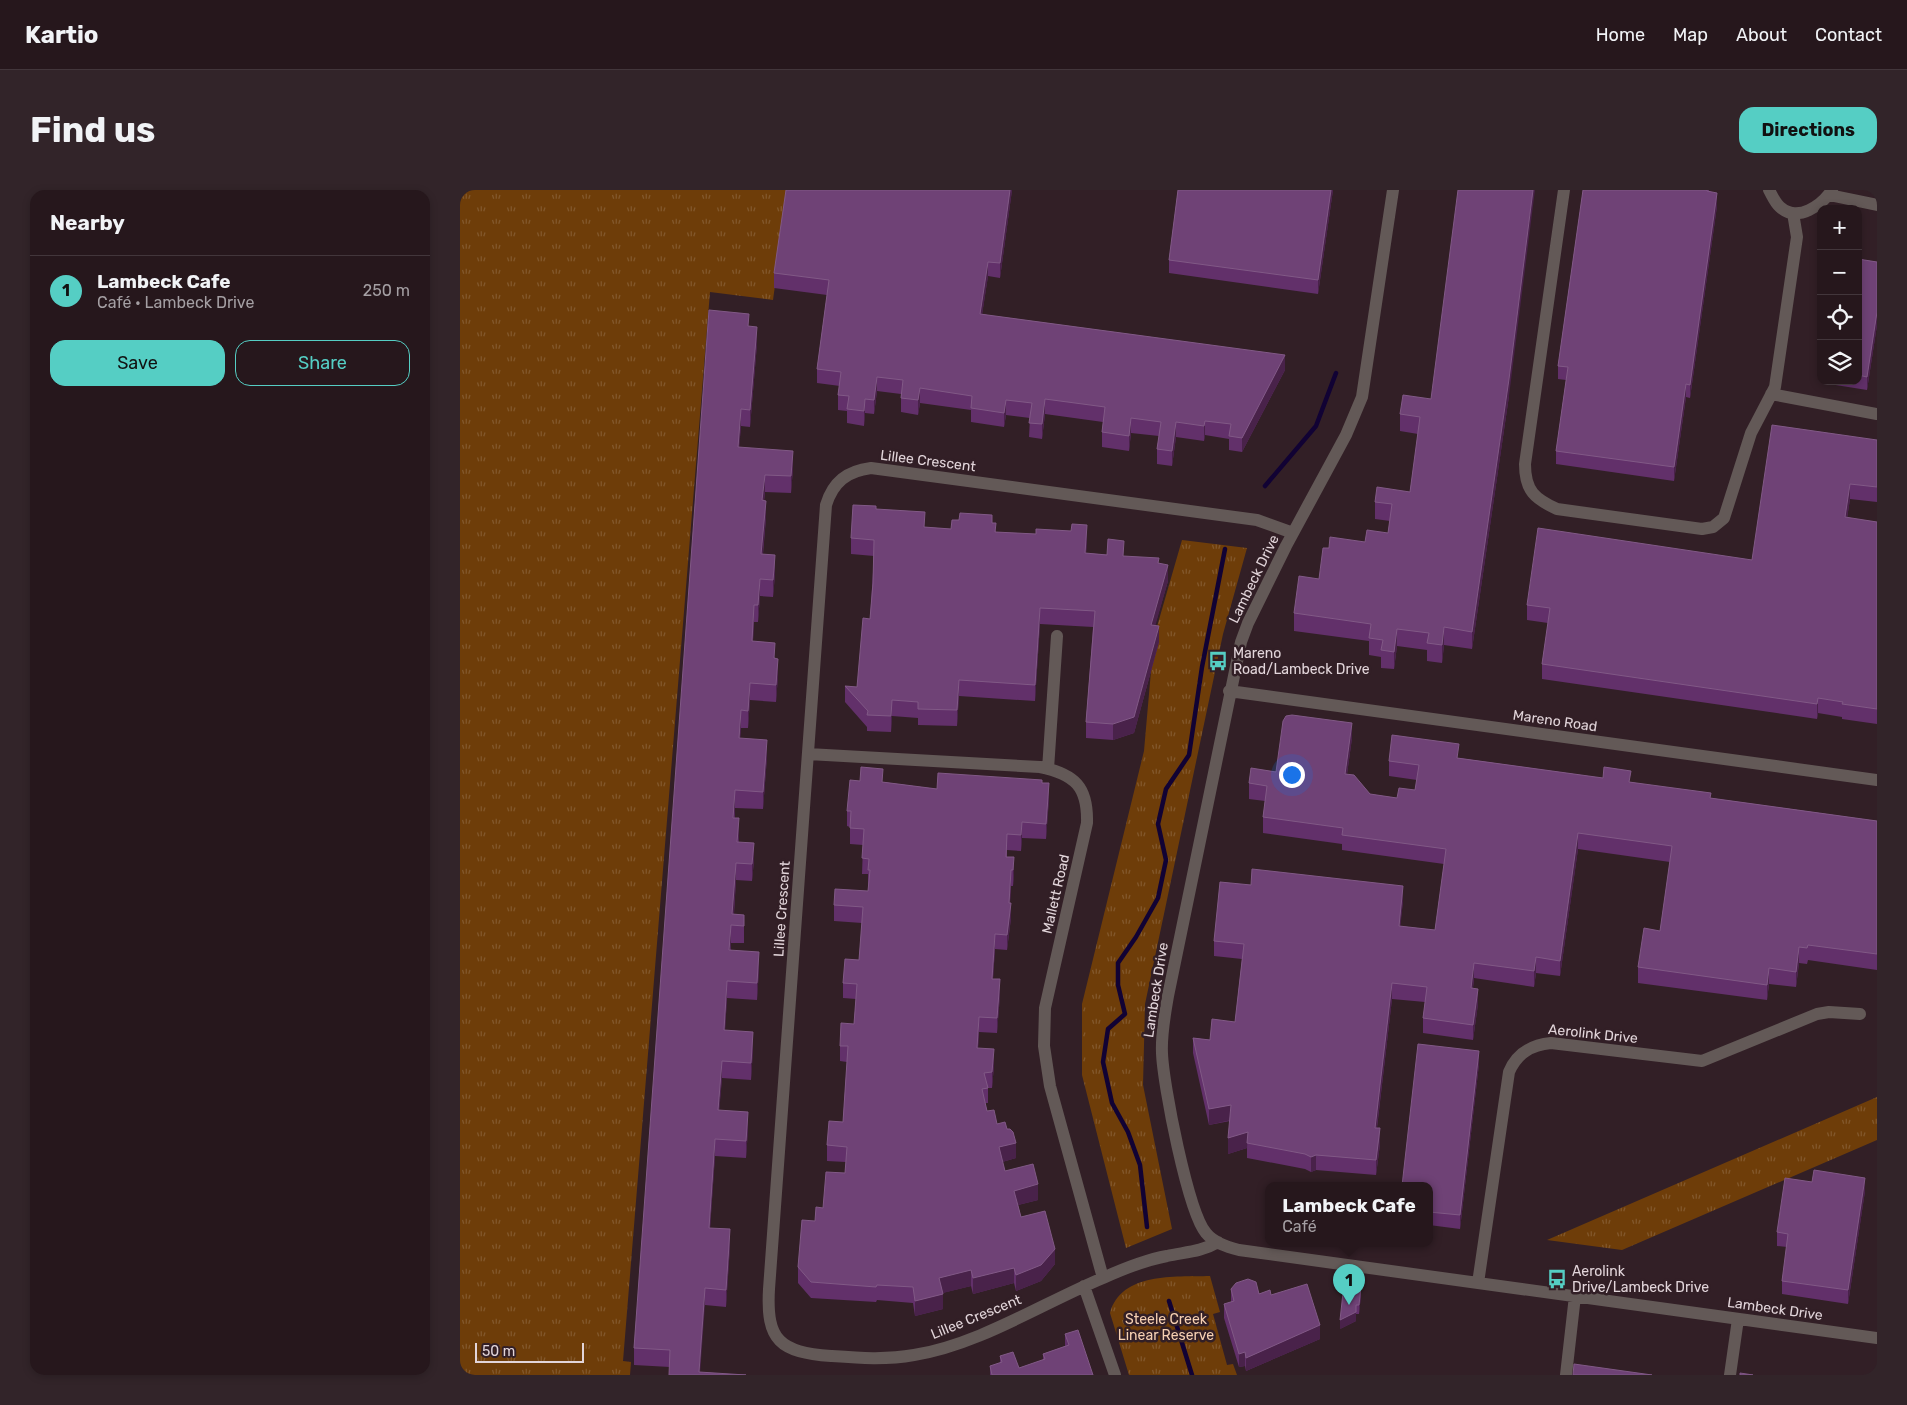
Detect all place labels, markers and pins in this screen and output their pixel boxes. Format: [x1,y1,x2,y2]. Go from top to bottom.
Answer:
place label: Mareno Road/Lambeck Drive [1233,645,1370,678]
bus stop icon: Mareno Road/Lambeck Drive [1207,650,1229,672]
place label: Aerolink Drive/Lambeck Drive [1572,1263,1709,1296]
pin: 1 [1333,1264,1365,1305]
bus stop icon: Aerolink Drive/Lambeck Drive [1546,1268,1568,1290]

